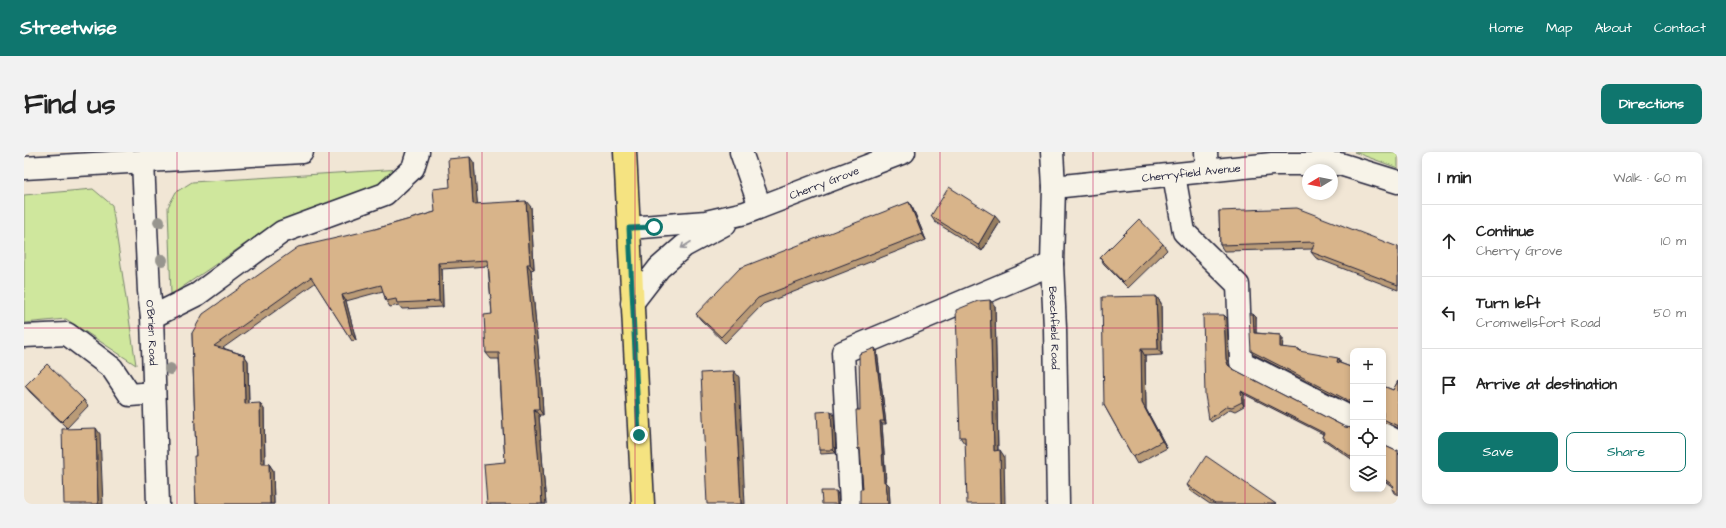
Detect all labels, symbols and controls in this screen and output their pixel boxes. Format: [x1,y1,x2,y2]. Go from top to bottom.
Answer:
text: Streetwise [20,15,117,42]
text: Home [1489,18,1524,38]
text: Map [1546,18,1572,38]
text: About [1594,18,1632,38]
text: Contact [1654,18,1706,38]
button: Directions [1601,84,1702,124]
text: Find us [24,85,115,124]
street label: Cherryfield Avenue [1141,160,1241,186]
street label: Cherry Grove [787,163,861,203]
north arrow [1302,164,1338,200]
text: 1 min [1438,166,1471,190]
text: Walk · 60 m [1613,169,1686,187]
route start [645,218,663,236]
text: Continue [1476,221,1534,242]
icon: ahead [1438,230,1460,252]
text: 10 m [1661,232,1686,250]
one-way arrow [681,241,692,249]
text: Cherry Grove [1476,242,1563,260]
street label: Beechfield Road [1045,286,1063,370]
text: Turn left [1476,293,1540,314]
street label: O'Brien Road [142,299,161,366]
icon: left [1438,302,1460,324]
text: 50 m [1653,304,1686,322]
text: Cromwellsfort Road [1476,314,1601,332]
map controls [1350,348,1386,492]
button: + [1350,348,1386,384]
icon: arrive [1438,374,1460,396]
text: Arrive at destination [1476,374,1617,395]
button: − [1350,384,1386,420]
button: locate [1350,420,1386,456]
route end [630,426,648,444]
button: Save [1438,432,1558,472]
button: Share [1566,432,1686,472]
button: layers [1350,456,1386,492]

